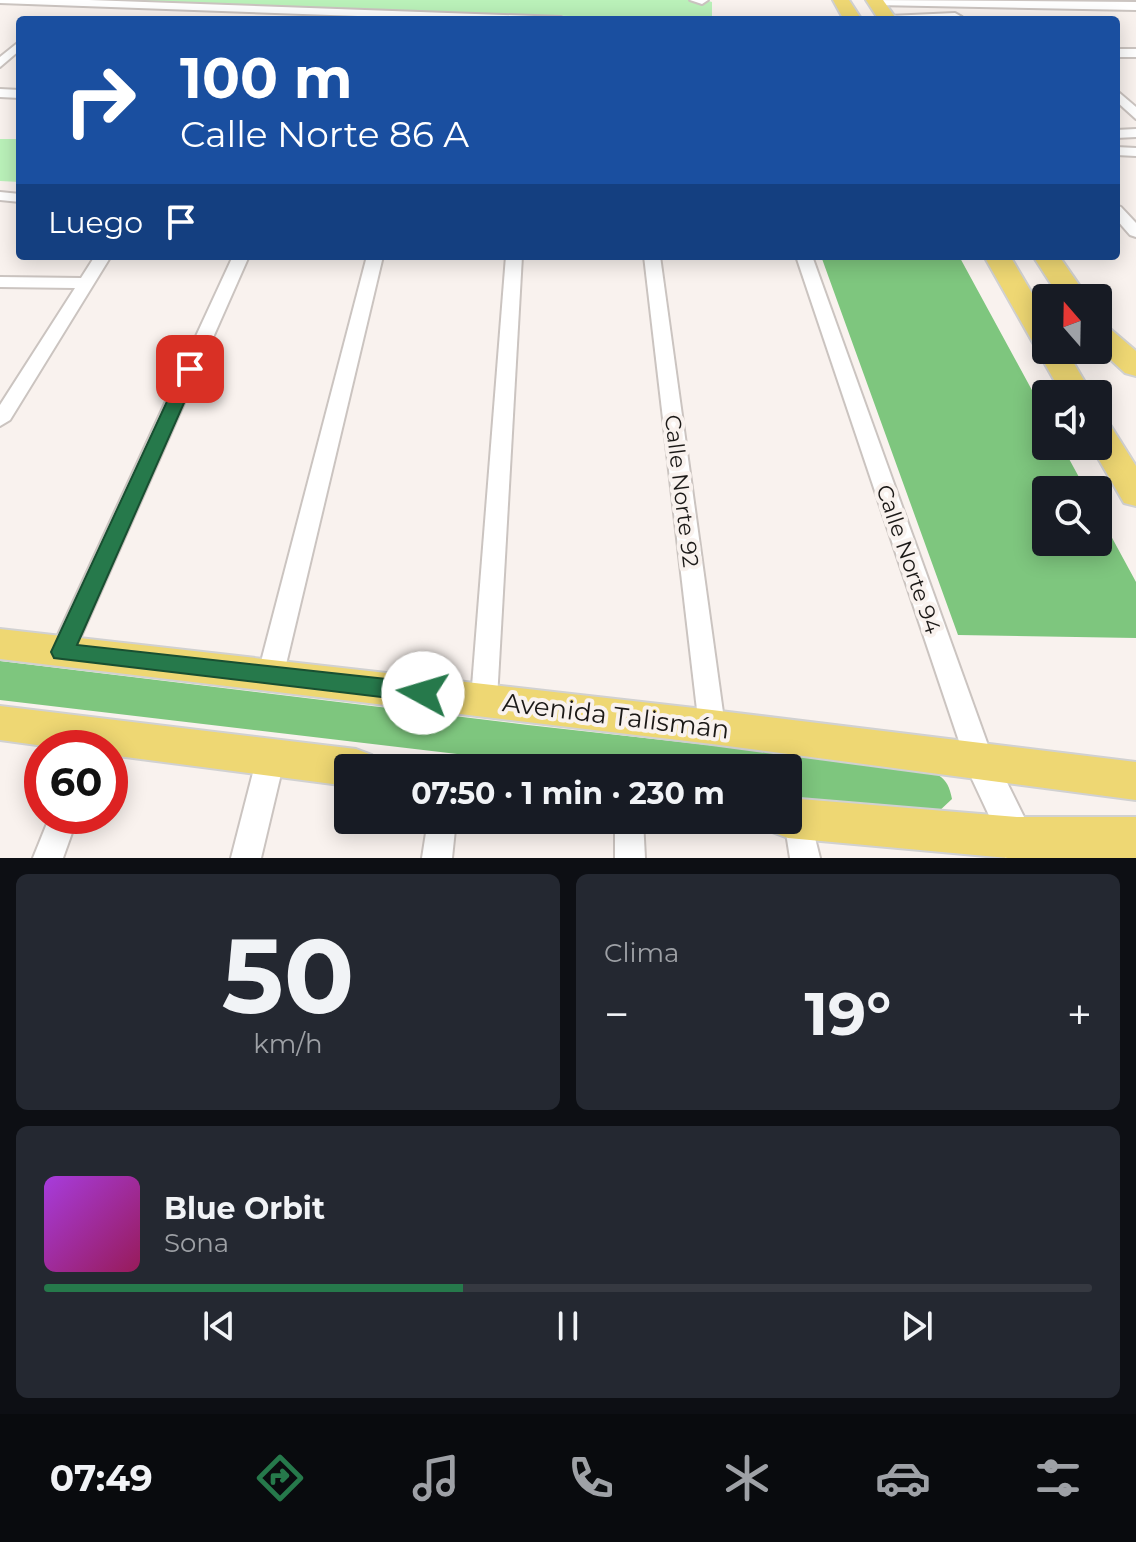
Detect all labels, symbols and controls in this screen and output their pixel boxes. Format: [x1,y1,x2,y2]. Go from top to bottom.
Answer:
text: 100 m [180,44,353,112]
icon: right [48,48,152,152]
text: Calle Norte 86 A [180,112,469,156]
icon: arrive [159,200,203,244]
text: Luego [48,204,143,241]
north arrow [1032,284,1112,364]
map controls [1032,284,1112,556]
pin [156,335,224,403]
icon: arrive [168,347,212,391]
button: sound [1032,380,1112,460]
street label: Calle Norte 92 [659,413,704,569]
button: search [1032,476,1112,556]
street label: Calle Norte 94 [870,481,947,638]
position arrow [381,651,465,735]
street label: Avenida Talismán [501,686,731,746]
speed limit sign: 60 [24,730,128,834]
text: 07:50 · 1 min · 230 m [411,775,725,812]
text: 50 [222,912,354,1039]
text: Clima [604,937,679,969]
text: 19° [805,977,891,1050]
text: − [604,987,629,1041]
text: + [1067,987,1092,1041]
text: km/h [253,1028,323,1060]
text: Blue Orbit [164,1190,325,1227]
text: Sona [164,1227,229,1259]
icon: previous [197,1304,241,1348]
icon: pause [546,1304,590,1348]
icon: next [895,1304,939,1348]
icon: directions [252,1450,308,1506]
icon: music [408,1450,464,1506]
icon: phone [563,1450,619,1506]
icon: climate [719,1450,775,1506]
icon: car [875,1450,931,1506]
icon: filters [1030,1450,1086,1506]
text: 07:49 [50,1456,153,1500]

